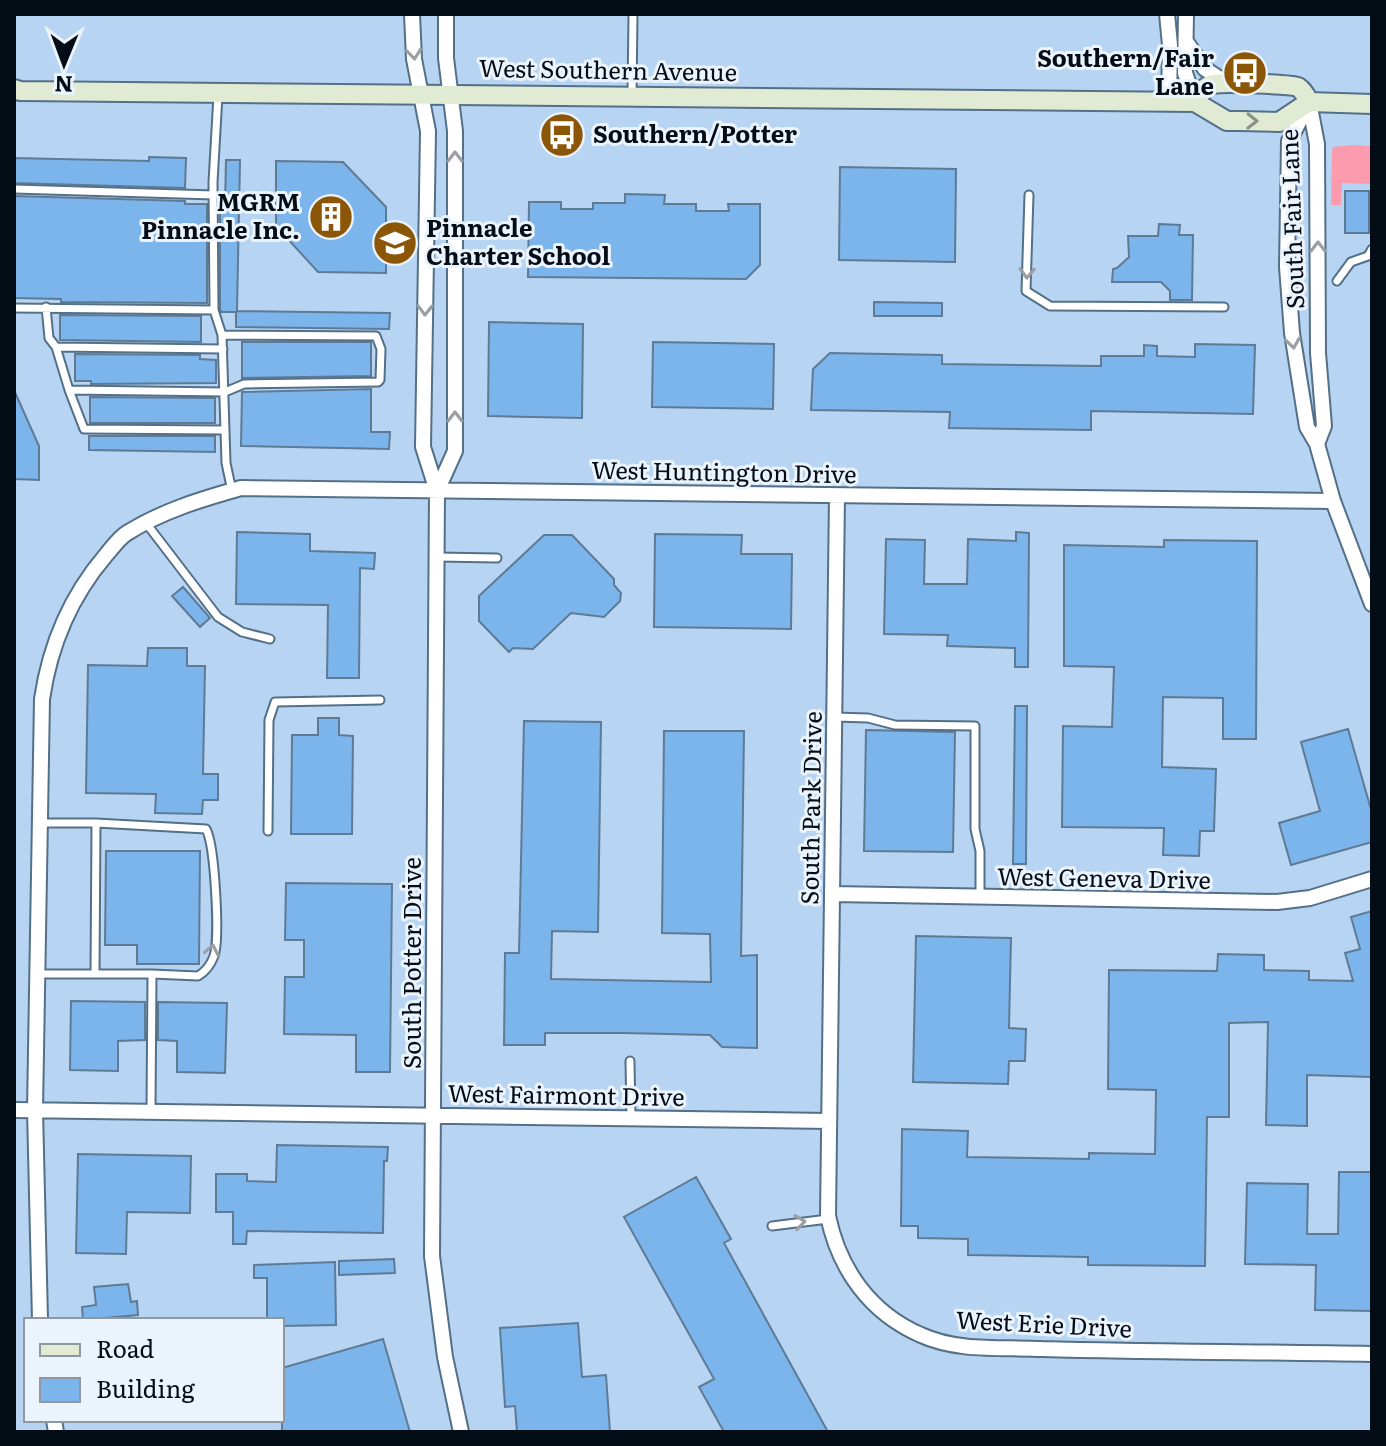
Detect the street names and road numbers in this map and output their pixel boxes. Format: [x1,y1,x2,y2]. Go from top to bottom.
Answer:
street label: West Southern Avenue [479,49,737,88]
street label: South Fair Lane [1270,128,1311,310]
street label: West Huntington Drive [591,451,857,490]
street label: South Park Drive [790,711,829,905]
street label: South Potter Drive [393,857,428,1069]
street label: West Geneva Drive [997,857,1211,896]
street label: West Fairmont Drive [447,1074,685,1113]
street label: West Erie Drive [955,1300,1133,1345]

